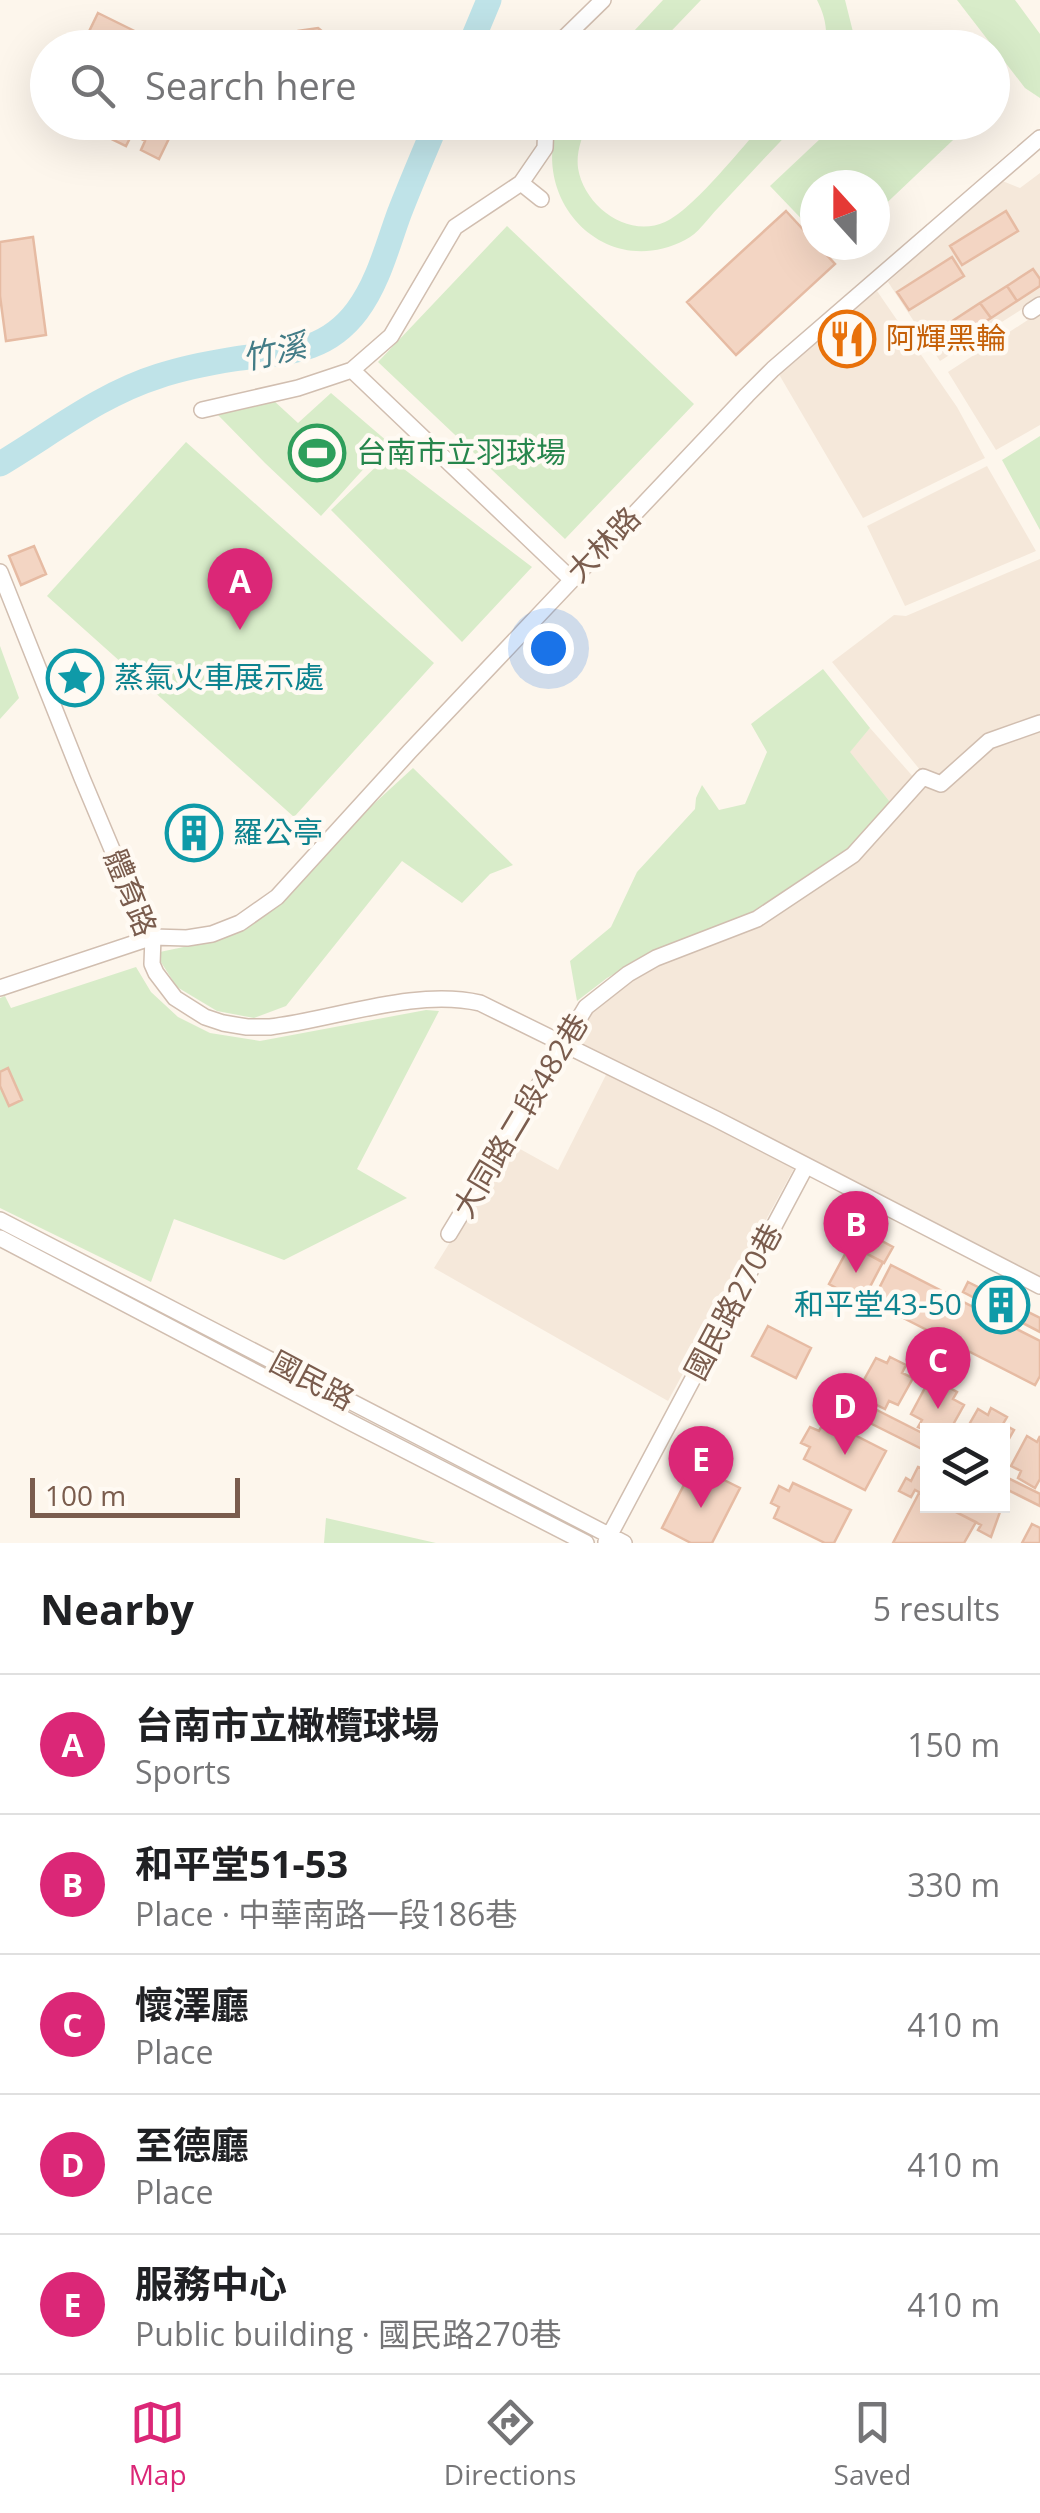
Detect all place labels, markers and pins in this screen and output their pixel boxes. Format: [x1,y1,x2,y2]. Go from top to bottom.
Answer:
restaurant icon: 阿輝黑輪 [817,309,877,369]
place label: 阿輝黑輪 [886,317,1006,358]
sports icon: 台南市立羽球場 [287,423,347,483]
place label: 台南市立羽球場 [356,431,566,472]
pin: A [208,548,272,630]
place icon: 蒸氣火車展示處 [45,648,105,708]
place label: 蒸氣火車展示處 [114,656,324,697]
building icon: 羅公亭 [164,803,224,863]
place label: 羅公亭 [233,811,323,852]
pin: B [824,1190,888,1273]
building icon: 和平堂43-50 [971,1275,1031,1335]
place label: 和平堂43-50 [794,1283,962,1324]
pin: C [906,1326,970,1409]
pin: D [812,1372,878,1455]
pin: E [668,1426,734,1508]

